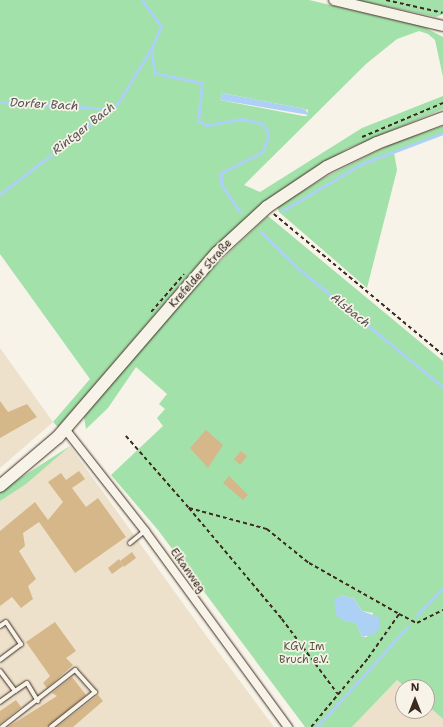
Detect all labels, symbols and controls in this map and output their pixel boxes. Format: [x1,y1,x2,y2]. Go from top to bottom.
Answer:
water label: Dorfer Bach [9,96,79,114]
water label: Rintger Bach [50,100,118,158]
street label: Krefelder Straße [167,237,235,311]
water label: Alsbach [328,291,372,331]
street label: Elkanweg [167,546,207,596]
park label: KGV Im Bruch e.V. [279,641,329,667]
north arrow [395,679,435,719]
text: N [411,680,419,695]

